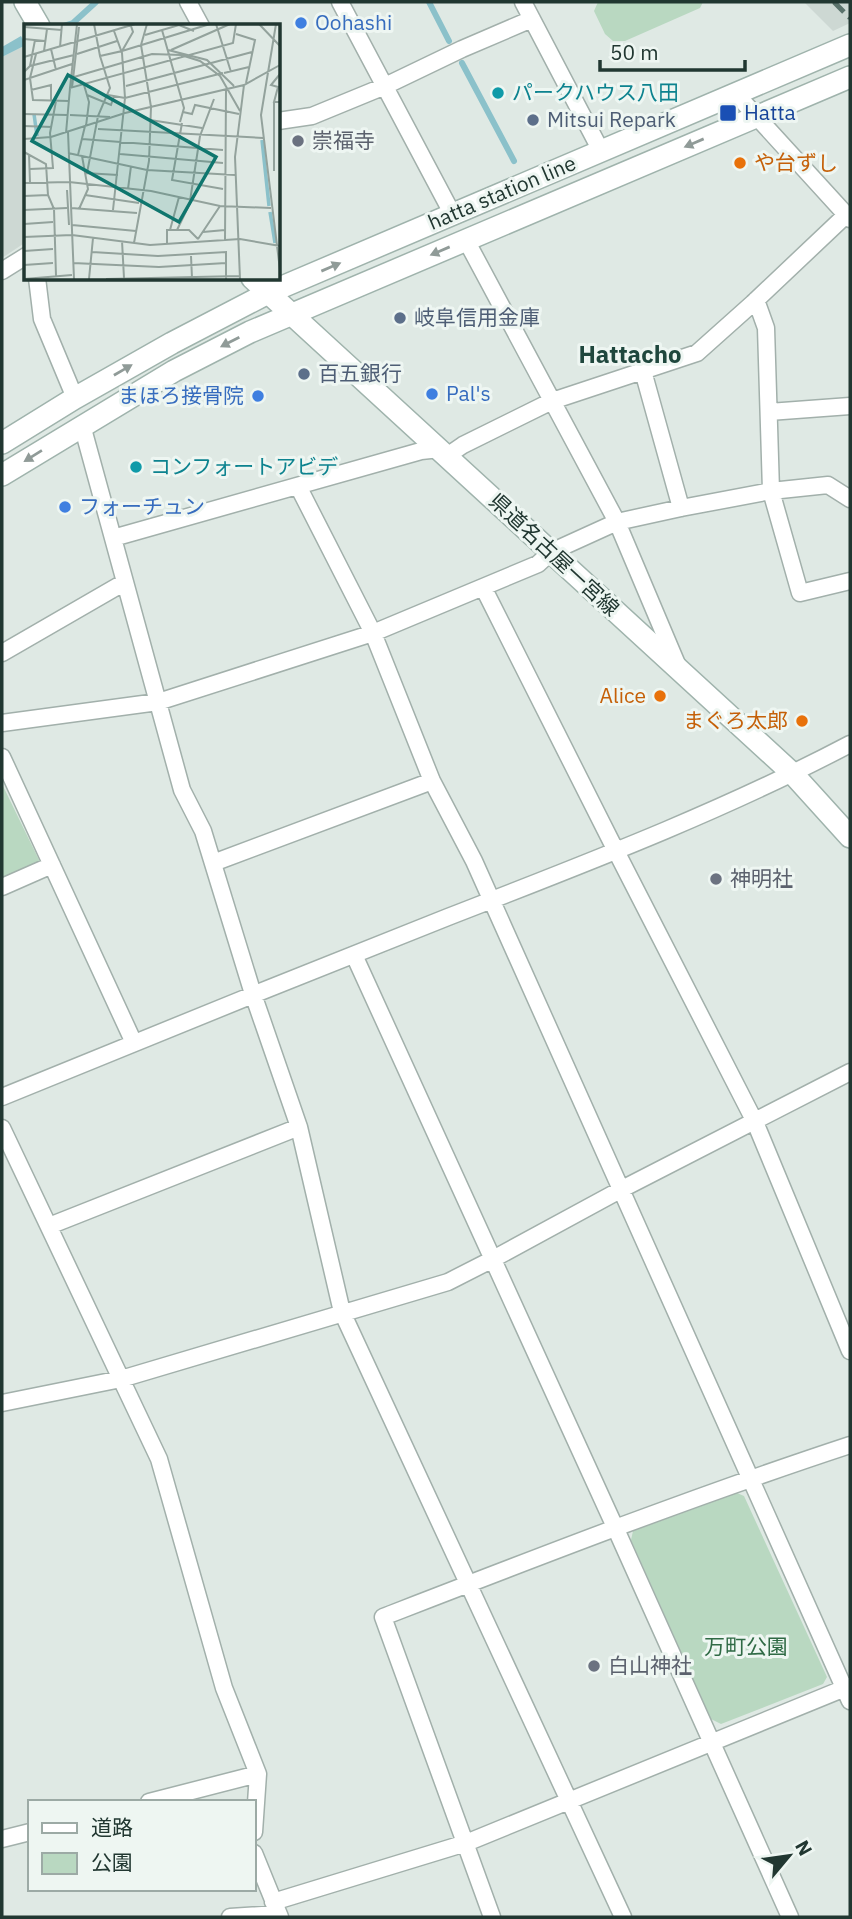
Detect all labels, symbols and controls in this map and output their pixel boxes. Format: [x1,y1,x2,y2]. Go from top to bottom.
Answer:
place label: Oohashi [315,8,392,36]
marker: Oohashi [293,15,309,31]
inset map [24,24,280,280]
scale bar [600,28,745,72]
text: 50 m [610,38,659,66]
place label: パークハウス八田 [512,78,679,106]
marker: パークハウス八田 [490,85,506,101]
place label: Hatta [744,98,796,126]
marker: Hatta [718,103,738,123]
place label: Mitsui Repark [547,105,676,133]
marker: Mitsui Repark [525,112,541,128]
place label: 崇福寺 [312,126,375,154]
marker: 崇福寺 [290,133,306,149]
one-way arrow [684,137,705,148]
street label: hatta station line [423,148,580,236]
place label: や台ずし [754,148,838,176]
marker: や台ずし [732,155,748,171]
one-way arrow [429,246,450,257]
one-way arrow [320,261,341,272]
place label: 岐阜信用金庫 [414,303,540,331]
marker: 岐阜信用金庫 [392,310,408,326]
one-way arrow [220,336,240,348]
district label: Hattacho [578,338,682,370]
place label: 百五銀行 [318,359,402,387]
one-way arrow [114,364,133,376]
marker: 百五銀行 [296,366,312,382]
place label: Pal's [446,379,491,407]
place label: まほろ接骨院 [118,381,244,409]
marker: Pal's [424,386,440,402]
marker: まほろ接骨院 [250,388,266,404]
one-way arrow [24,449,43,462]
place label: コンフォートアビデ [150,452,338,480]
marker: コンフォートアビデ [128,459,144,475]
street label: 県道名古屋一宮線 [484,487,626,622]
place label: フォーチュン [79,492,205,520]
marker: フォーチュン [57,499,73,515]
place label: Alice [600,681,646,709]
marker: Alice [652,688,668,704]
place label: まぐろ太郎 [683,706,788,734]
marker: まぐろ太郎 [794,713,810,729]
place label: 神明社 [730,864,793,892]
marker: 神明社 [708,871,724,887]
park label: 万町公園 [704,1632,788,1660]
place label: 白山神社 [608,1651,692,1679]
marker: 白山神社 [586,1658,602,1674]
legend [28,1800,256,1891]
text: 道路 [91,1813,133,1841]
north arrow [754,1821,824,1891]
text: N [790,1836,818,1860]
text: 公園 [91,1848,133,1876]

